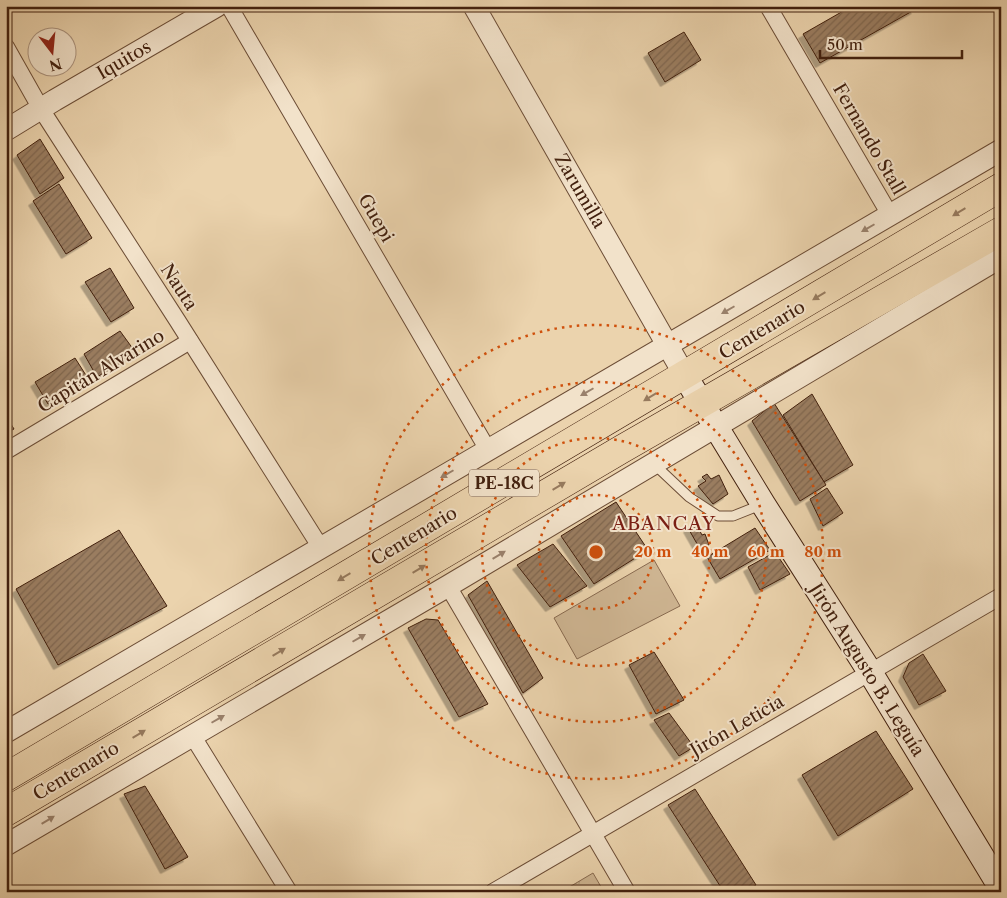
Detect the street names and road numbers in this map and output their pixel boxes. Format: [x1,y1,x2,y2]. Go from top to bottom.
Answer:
street label: Iquitos [93,36,155,84]
street label: Fernando Stall [828,79,910,199]
street label: Zarumilla [550,150,610,233]
street label: Guepi [353,190,399,247]
street label: Nauta [156,260,202,315]
street label: Centenario [715,296,809,364]
street label: Capitán Alvarino [34,325,168,417]
road number: PE-18C [469,469,539,496]
street label: Centenario [367,502,461,570]
street label: Jirón Augusto B. Leguía [803,577,930,761]
street label: Jirón Leticia [684,690,788,763]
street label: Centenario [29,737,123,805]

